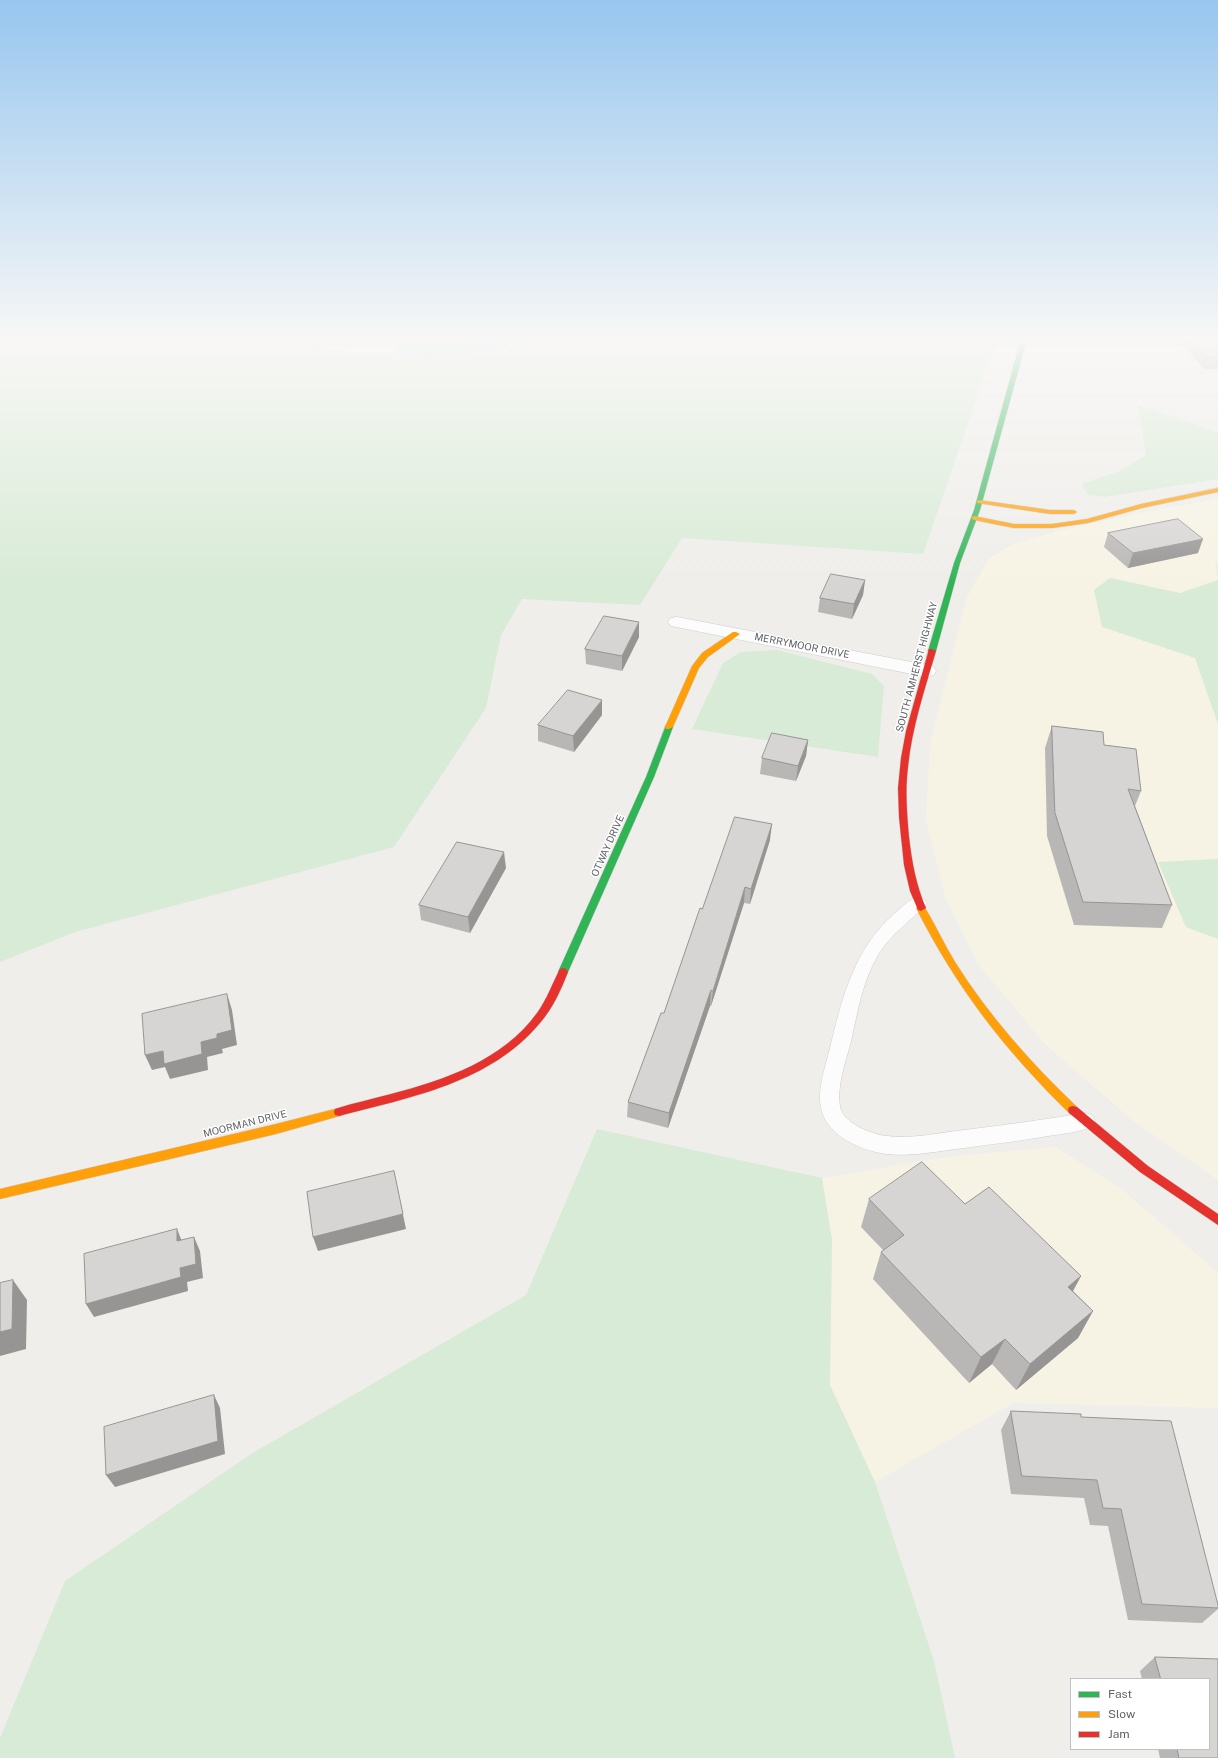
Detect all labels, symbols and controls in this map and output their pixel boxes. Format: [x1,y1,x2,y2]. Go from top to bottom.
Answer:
street label: SOUTH AMHERST HIGHWAY [894,601,940,733]
street label: MERRYMOOR DRIVE [753,631,851,661]
street label: OTWAY DRIVE [589,813,627,879]
street label: MOORMAN DRIVE [202,1108,288,1140]
legend [1070,1678,1210,1750]
text: Fast [1108,1687,1132,1701]
text: Slow [1108,1707,1135,1721]
text: Jam [1108,1727,1130,1741]

